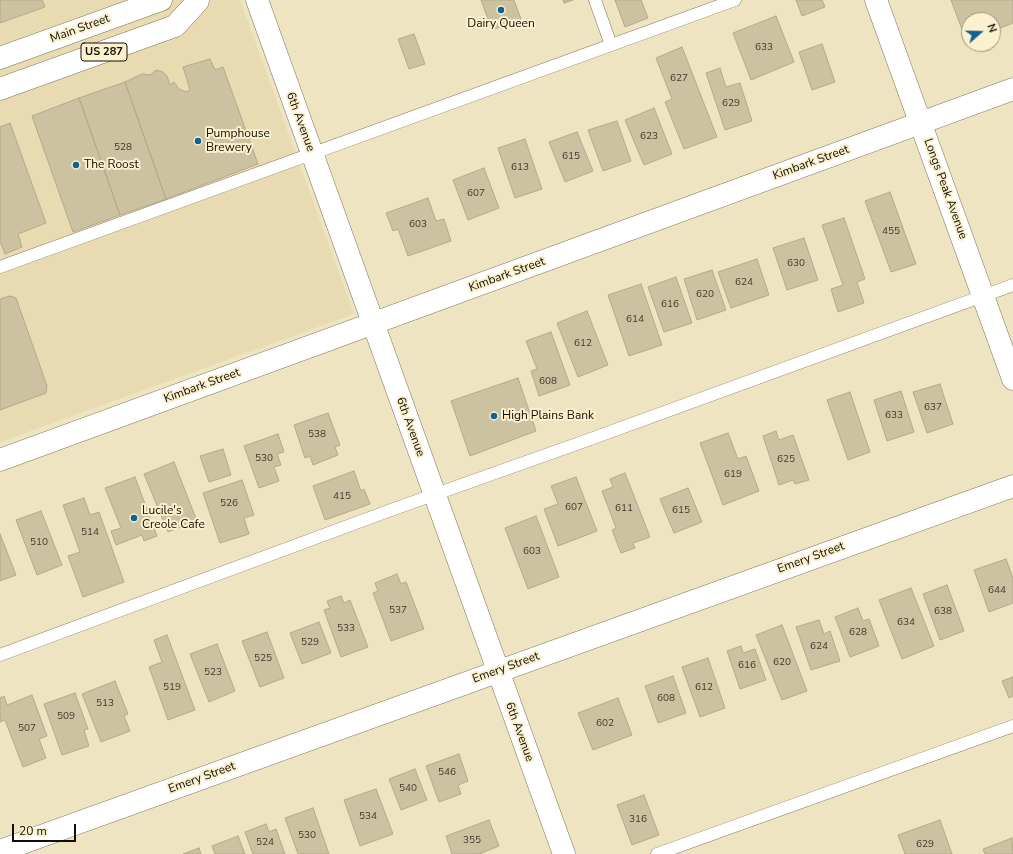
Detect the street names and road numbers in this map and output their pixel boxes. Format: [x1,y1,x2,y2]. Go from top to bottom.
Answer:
street label: Main Street [48,12,112,46]
road number: US 287 [81,43,127,61]
street label: 6th Avenue [283,90,317,154]
street label: Longs Peak Avenue [920,137,970,241]
street label: Kimbark Street [771,143,851,183]
street label: Kimbark Street [467,255,547,295]
street label: Kimbark Street [162,366,242,406]
street label: 6th Avenue [393,395,427,459]
street label: Emery Street [776,539,846,577]
street label: Emery Street [471,649,541,687]
street label: 6th Avenue [502,700,536,764]
street label: Emery Street [167,759,237,797]

